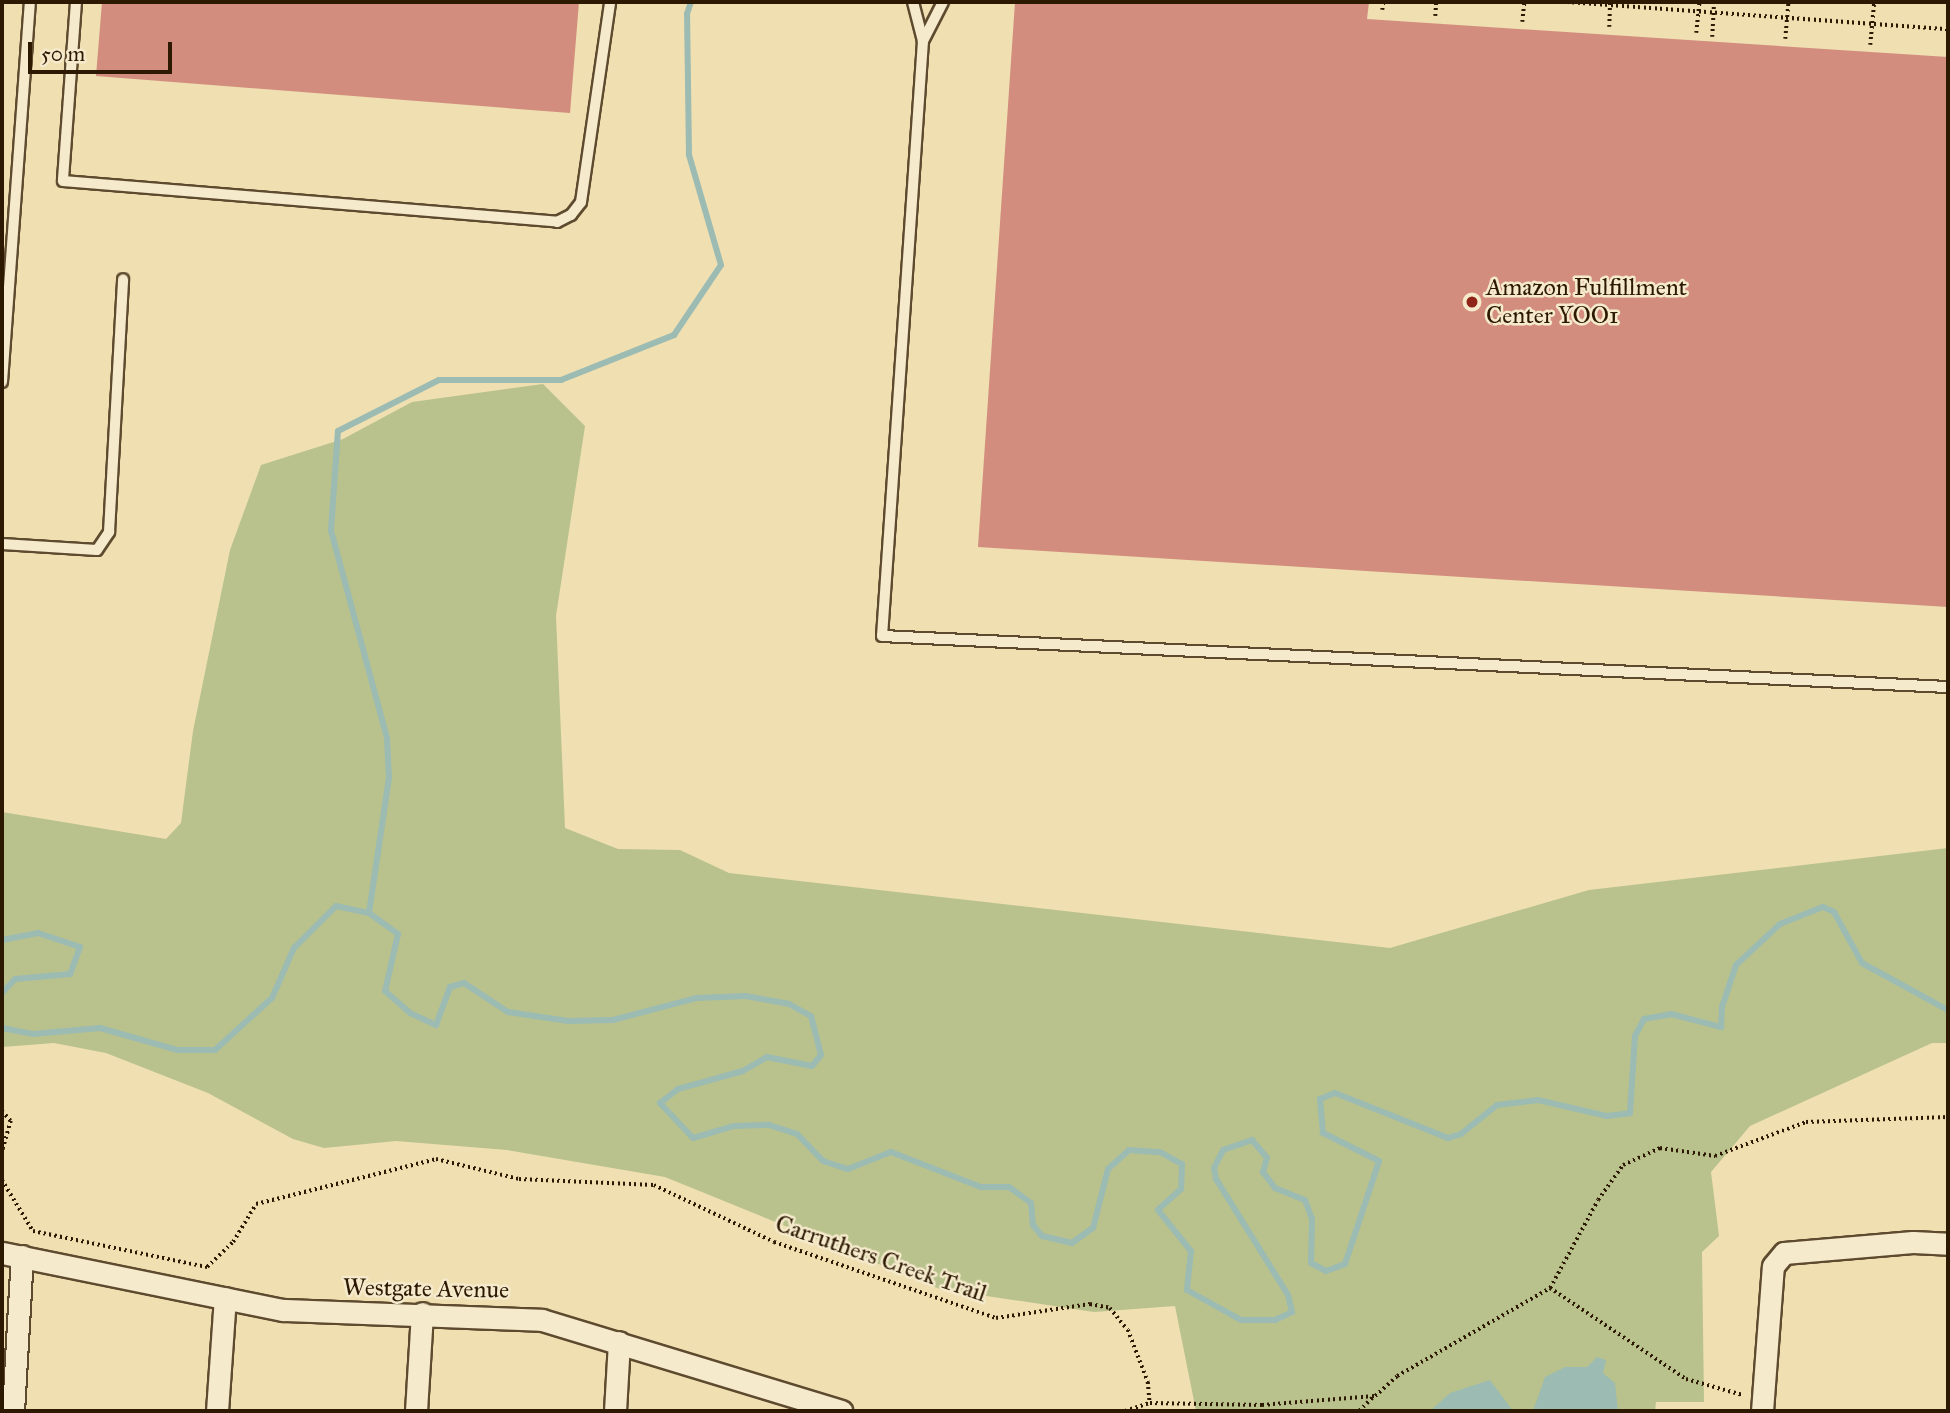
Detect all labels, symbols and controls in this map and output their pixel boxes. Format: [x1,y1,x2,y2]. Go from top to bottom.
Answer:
scale bar [32,28,175,72]
text: 50 m [41,41,85,67]
place label: Amazon Fulfillment Center YOO1 [1486,274,1687,330]
marker: Amazon Fulfillment Center YOO1 [1464,294,1480,310]
street label: Carruthers Creek Trail [772,1209,990,1309]
street label: Westgate Avenue [343,1273,509,1305]

